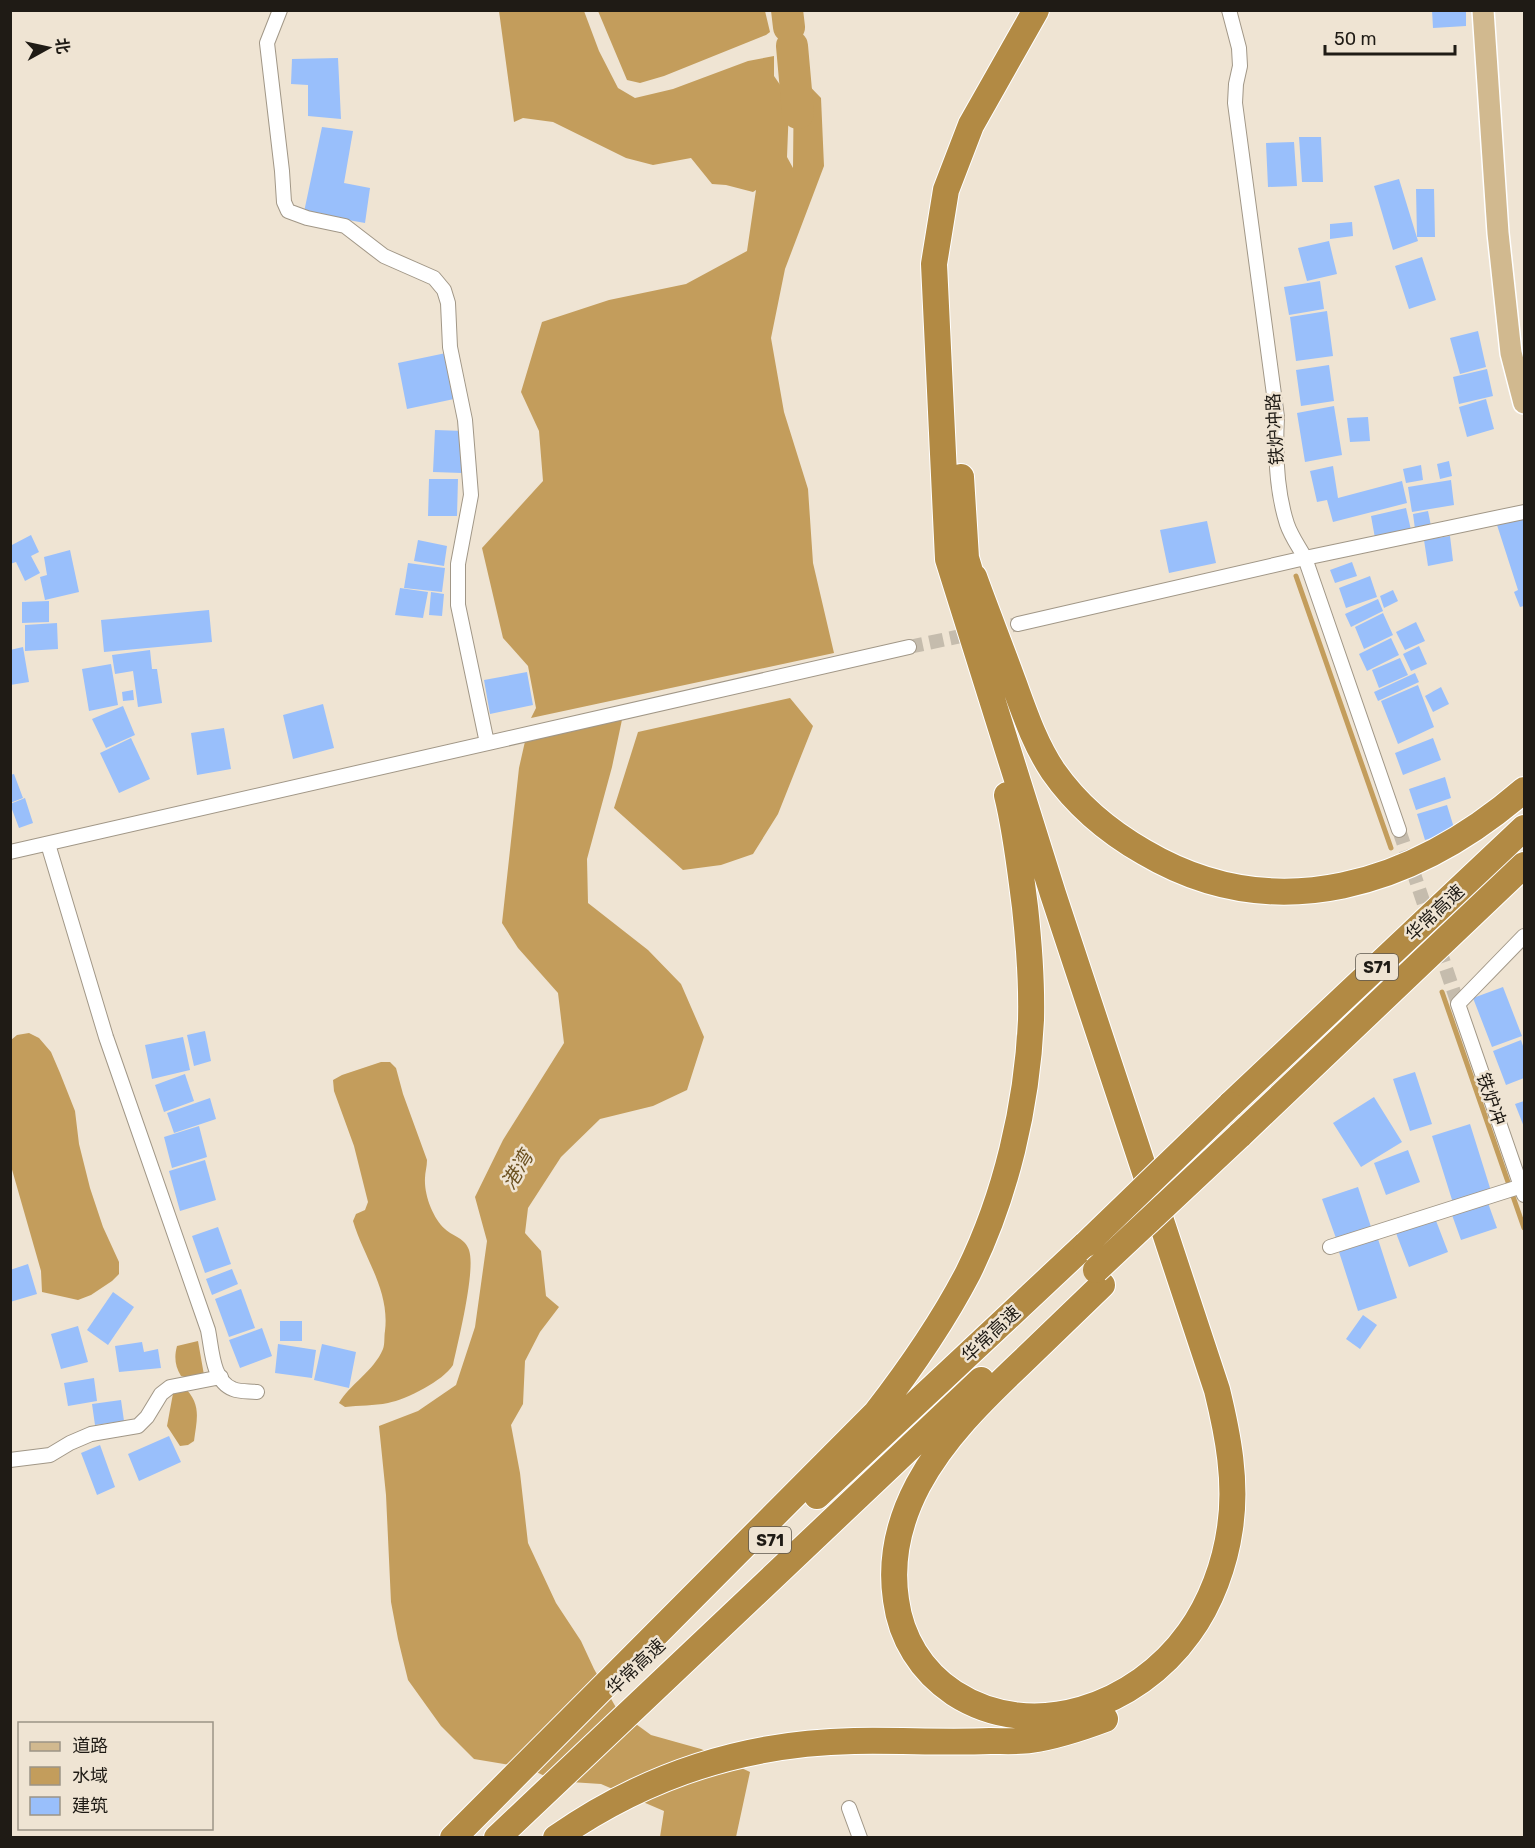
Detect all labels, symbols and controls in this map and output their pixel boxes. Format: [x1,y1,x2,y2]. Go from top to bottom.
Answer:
north arrow [18,18,78,78]
scale bar [1325,18,1456,56]
text: 50 m [1334,28,1377,50]
text: 北 [52,37,73,55]
street label: 铁炉冲路 [1262,392,1288,466]
street label: 华常高速 [1401,880,1469,946]
road number: S71 [1356,954,1398,980]
street label: 铁炉冲 [1472,1070,1510,1128]
water label: 港湾 [496,1144,539,1193]
street label: 华常高速 [957,1301,1025,1367]
road number: S71 [749,1527,791,1553]
street label: 华常高速 [602,1634,670,1700]
legend [18,1722,213,1830]
text: 道路 [72,1735,108,1757]
text: 水域 [72,1765,108,1787]
text: 建筑 [72,1795,108,1817]

